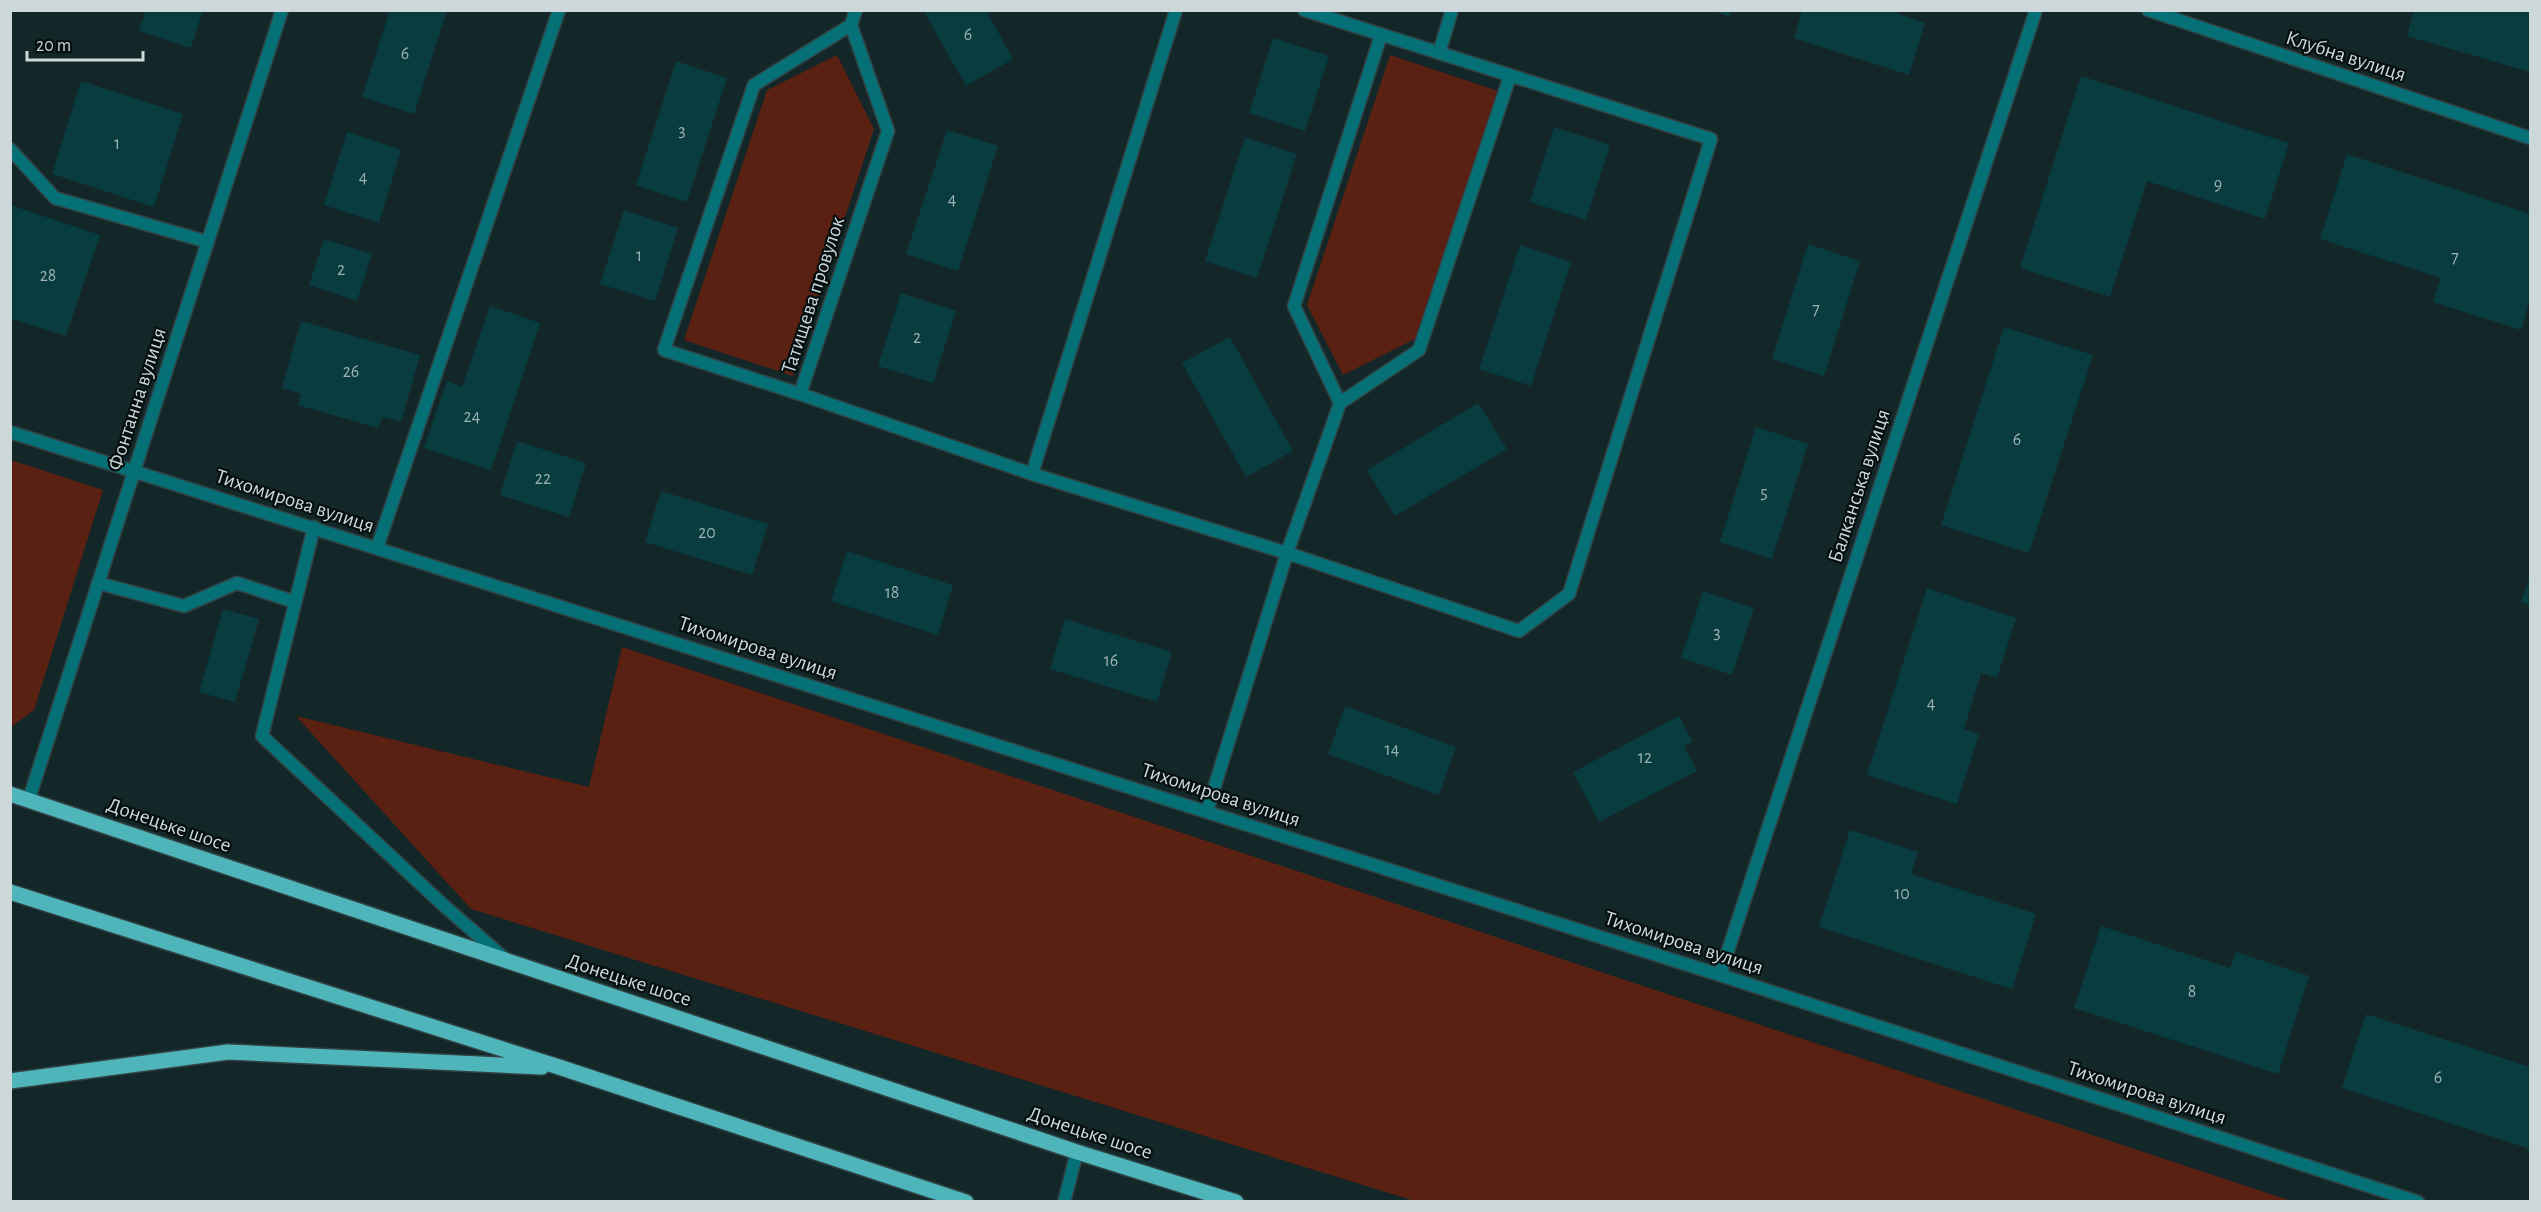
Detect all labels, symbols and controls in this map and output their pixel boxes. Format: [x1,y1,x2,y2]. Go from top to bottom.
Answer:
scale bar [27,24,142,62]
house number: 6 [964,26,972,44]
street label: Клубна вулиця [2283,27,2409,85]
text: 20 m [36,37,71,55]
house number: 6 [401,45,409,63]
house number: 3 [678,122,686,140]
house number: 1 [114,135,120,153]
house number: 4 [359,169,368,187]
house number: 9 [2214,176,2222,194]
house number: 4 [948,191,957,209]
street label: Татищева провулок [778,214,848,376]
house number: 1 [636,247,642,265]
house number: 7 [2451,249,2459,267]
house number: 2 [337,261,345,279]
house number: 28 [40,267,56,285]
house number: 7 [1812,301,1820,319]
street label: Фонтанна вулиця [104,325,170,473]
house number: 2 [913,329,921,347]
house number: 26 [343,363,359,381]
street label: Балканська вулиця [1824,407,1894,565]
house number: 24 [464,408,481,426]
house number: 6 [2013,431,2021,449]
street label: Тихомирова вулиця [213,465,377,537]
house number: 22 [535,470,551,488]
house number: 5 [1760,484,1768,502]
house number: 20 [698,524,716,542]
house number: 18 [885,584,899,602]
street label: Тихомирова вулиця [676,612,840,684]
house number: 3 [1713,624,1721,642]
house number: 16 [1104,652,1118,670]
house number: 4 [1927,695,1936,713]
house number: 14 [1385,741,1400,759]
house number: 12 [1638,749,1652,767]
street label: Тихомирова вулиця [1139,759,1303,831]
street label: Донецьке шосе [104,794,234,856]
house number: 10 [1894,885,1910,903]
street label: Тихомирова вулиця [1602,907,1766,979]
street label: Донецьке шосе [564,950,694,1010]
house number: 8 [2188,983,2196,1001]
street label: Тихомирова вулиця [2065,1057,2229,1129]
house number: 6 [2434,1069,2442,1087]
street label: Донецьке шосе [1025,1103,1155,1163]

